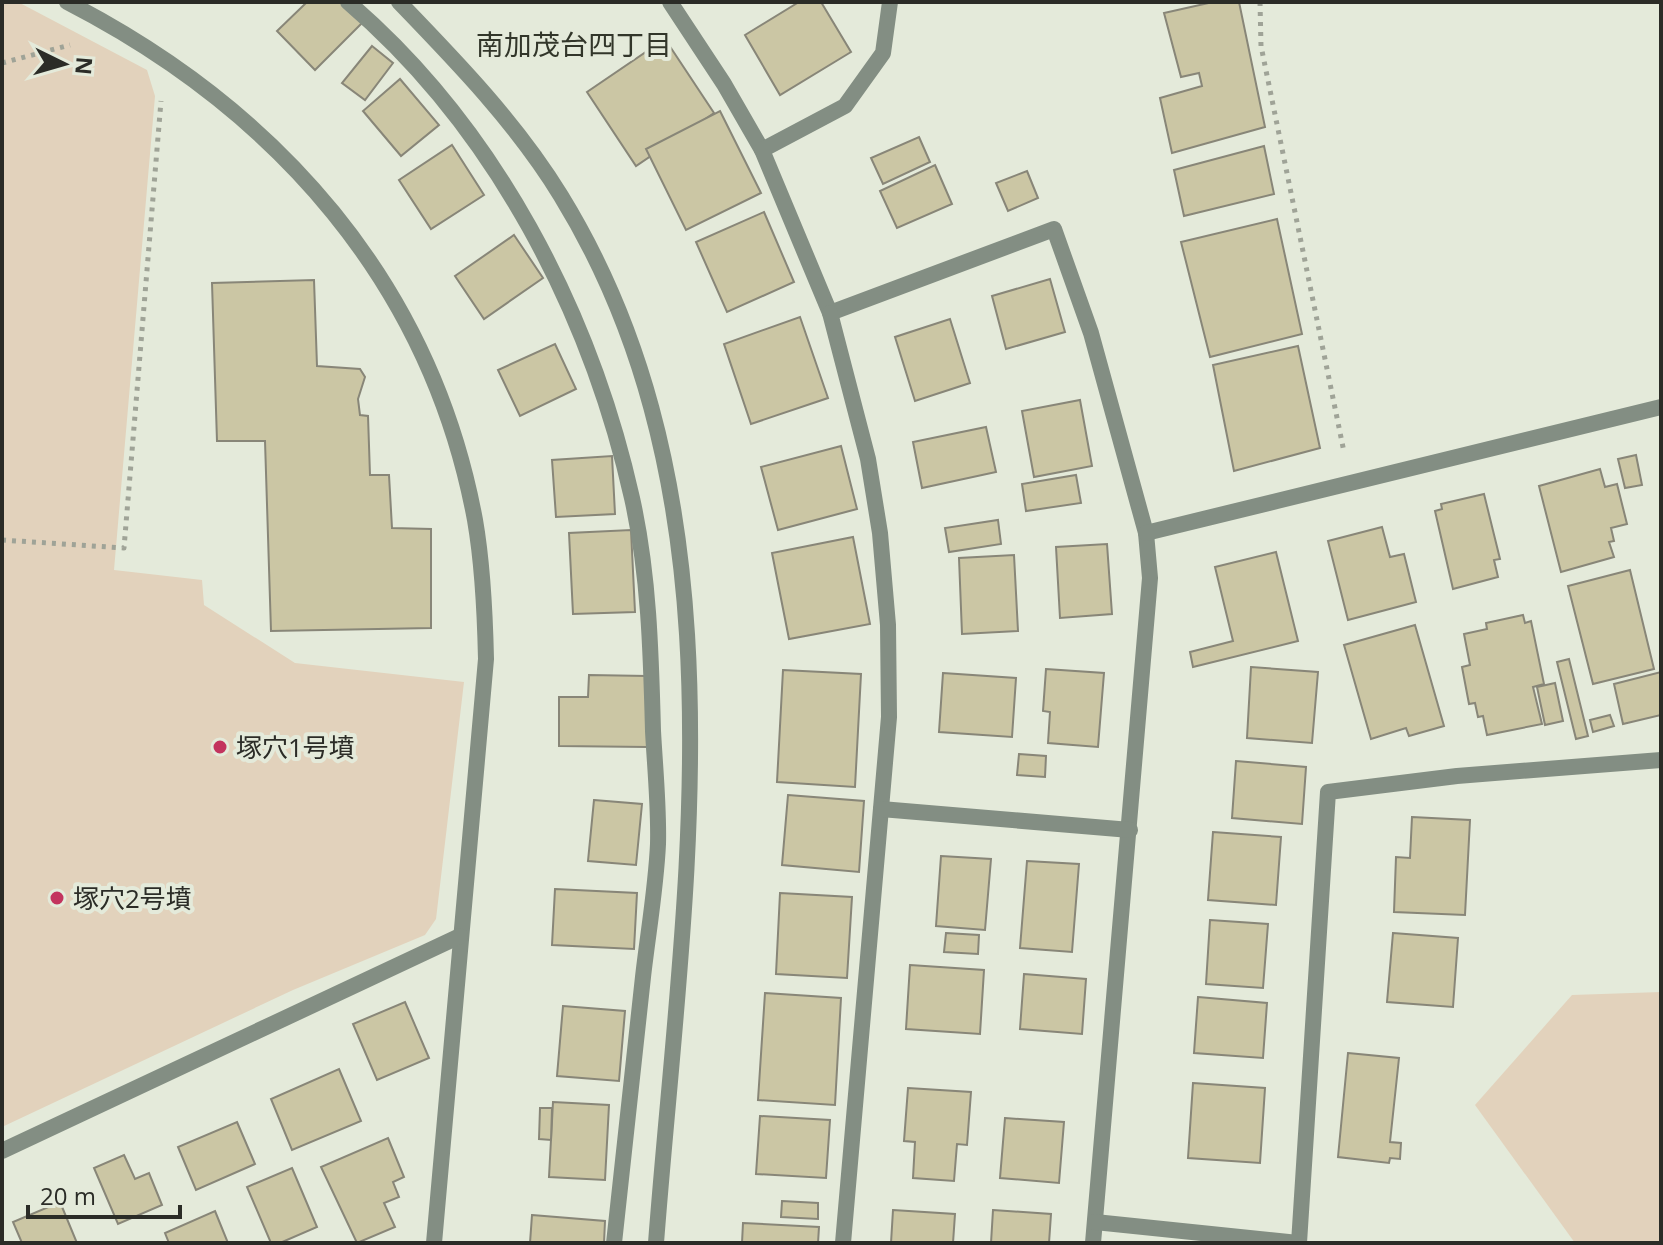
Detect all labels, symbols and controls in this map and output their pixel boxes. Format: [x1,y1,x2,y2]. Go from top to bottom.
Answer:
north arrow [24,24,104,104]
district label: 南加茂台四丁目 [476,25,672,63]
text: N [69,56,101,76]
place label: 塚穴1号墳 [236,729,355,765]
marker: 塚穴1号墳 [211,738,229,756]
place label: 塚穴2号墳 [73,880,192,916]
marker: 塚穴2号墳 [48,889,66,907]
scale bar [28,1169,180,1219]
text: 20 m [40,1179,96,1212]

